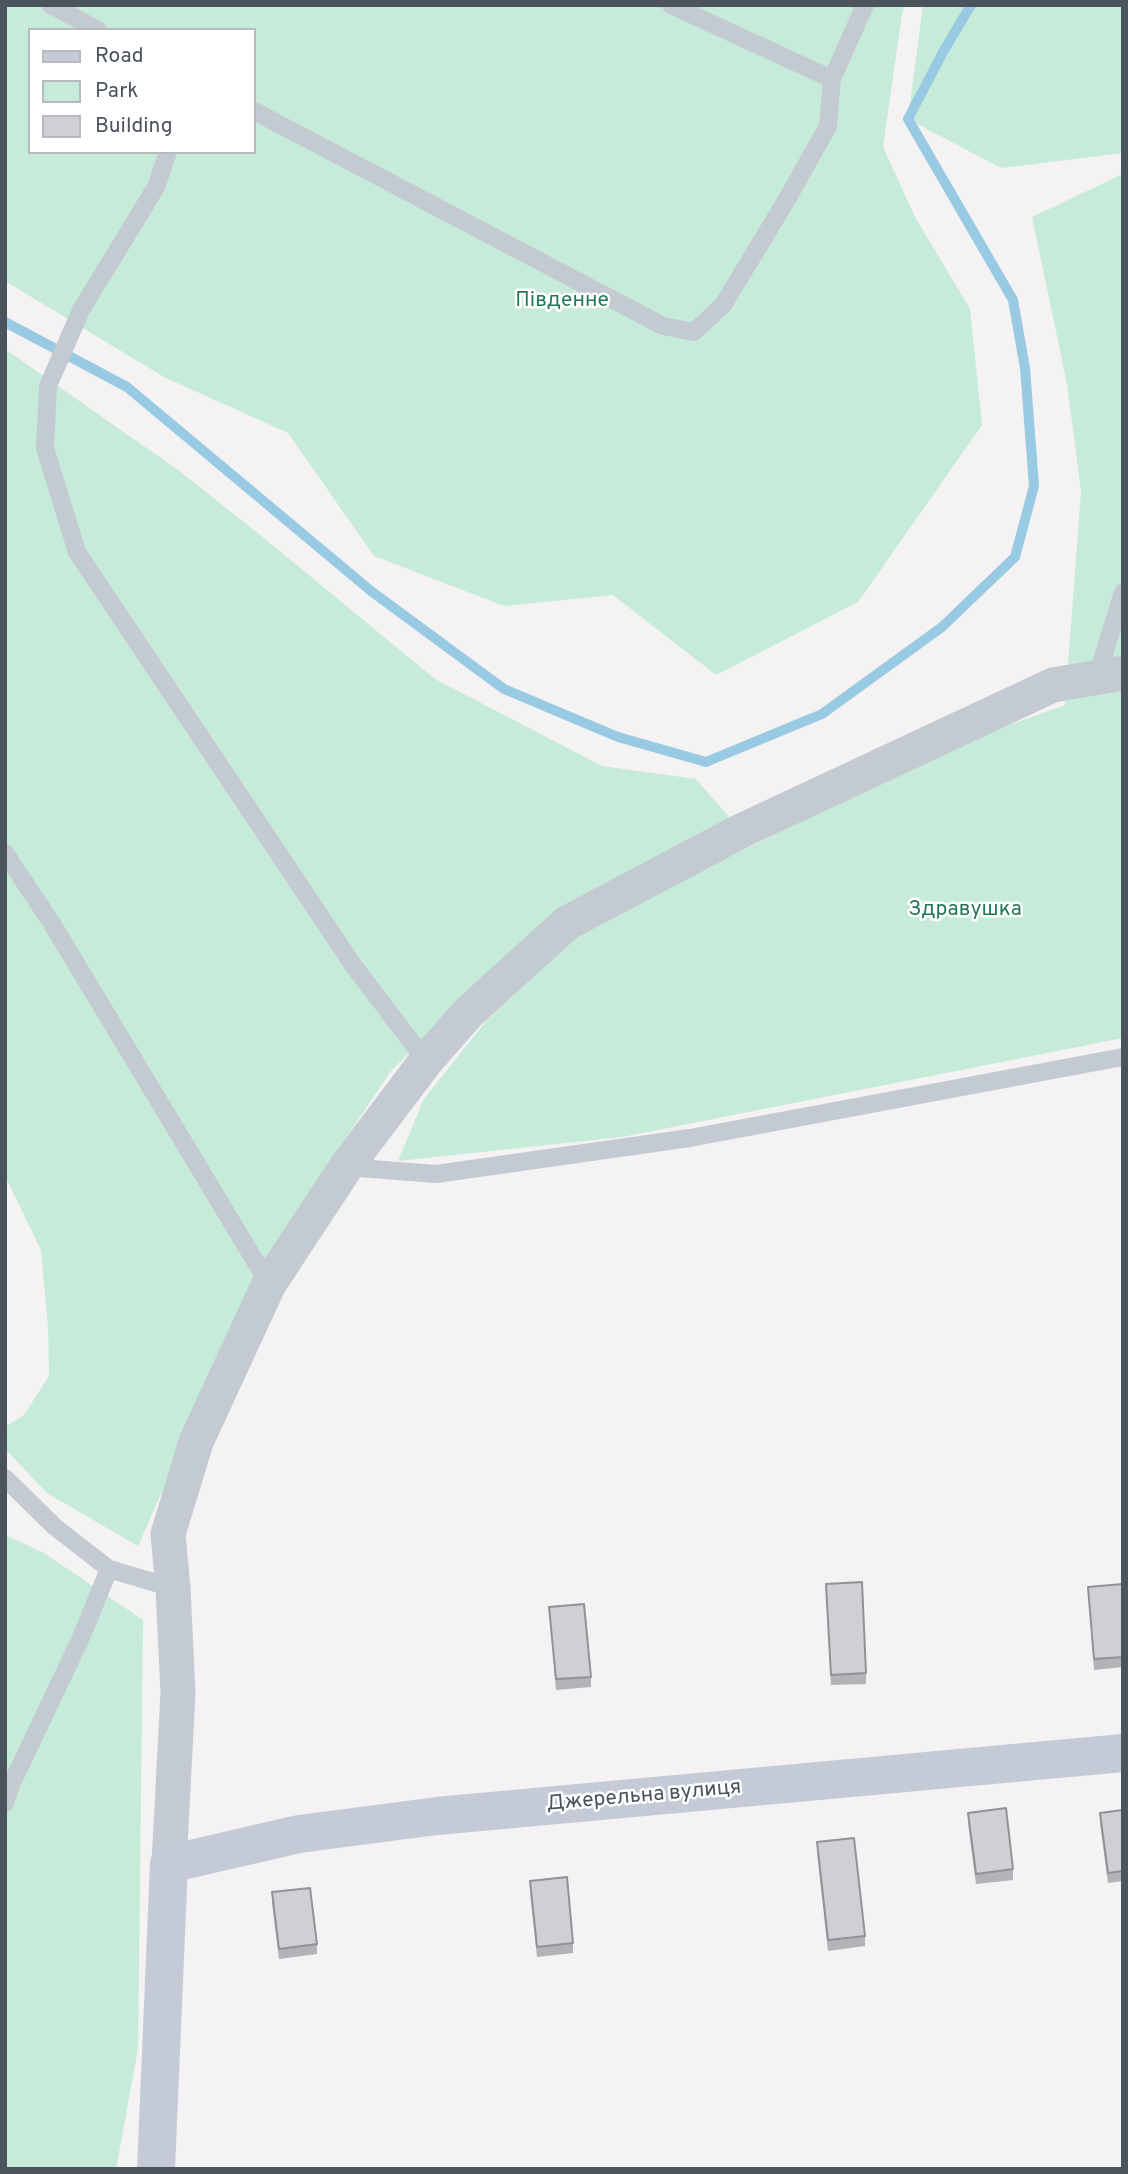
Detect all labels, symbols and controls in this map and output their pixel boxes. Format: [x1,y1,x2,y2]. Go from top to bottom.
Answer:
legend [28,28,256,154]
text: Road [95,43,144,70]
text: Park [95,78,138,105]
text: Building [95,113,173,140]
park label: Південне [515,289,609,315]
park label: Здравушка [908,898,1022,924]
street label: Джерельна вулиця [546,1776,742,1818]

